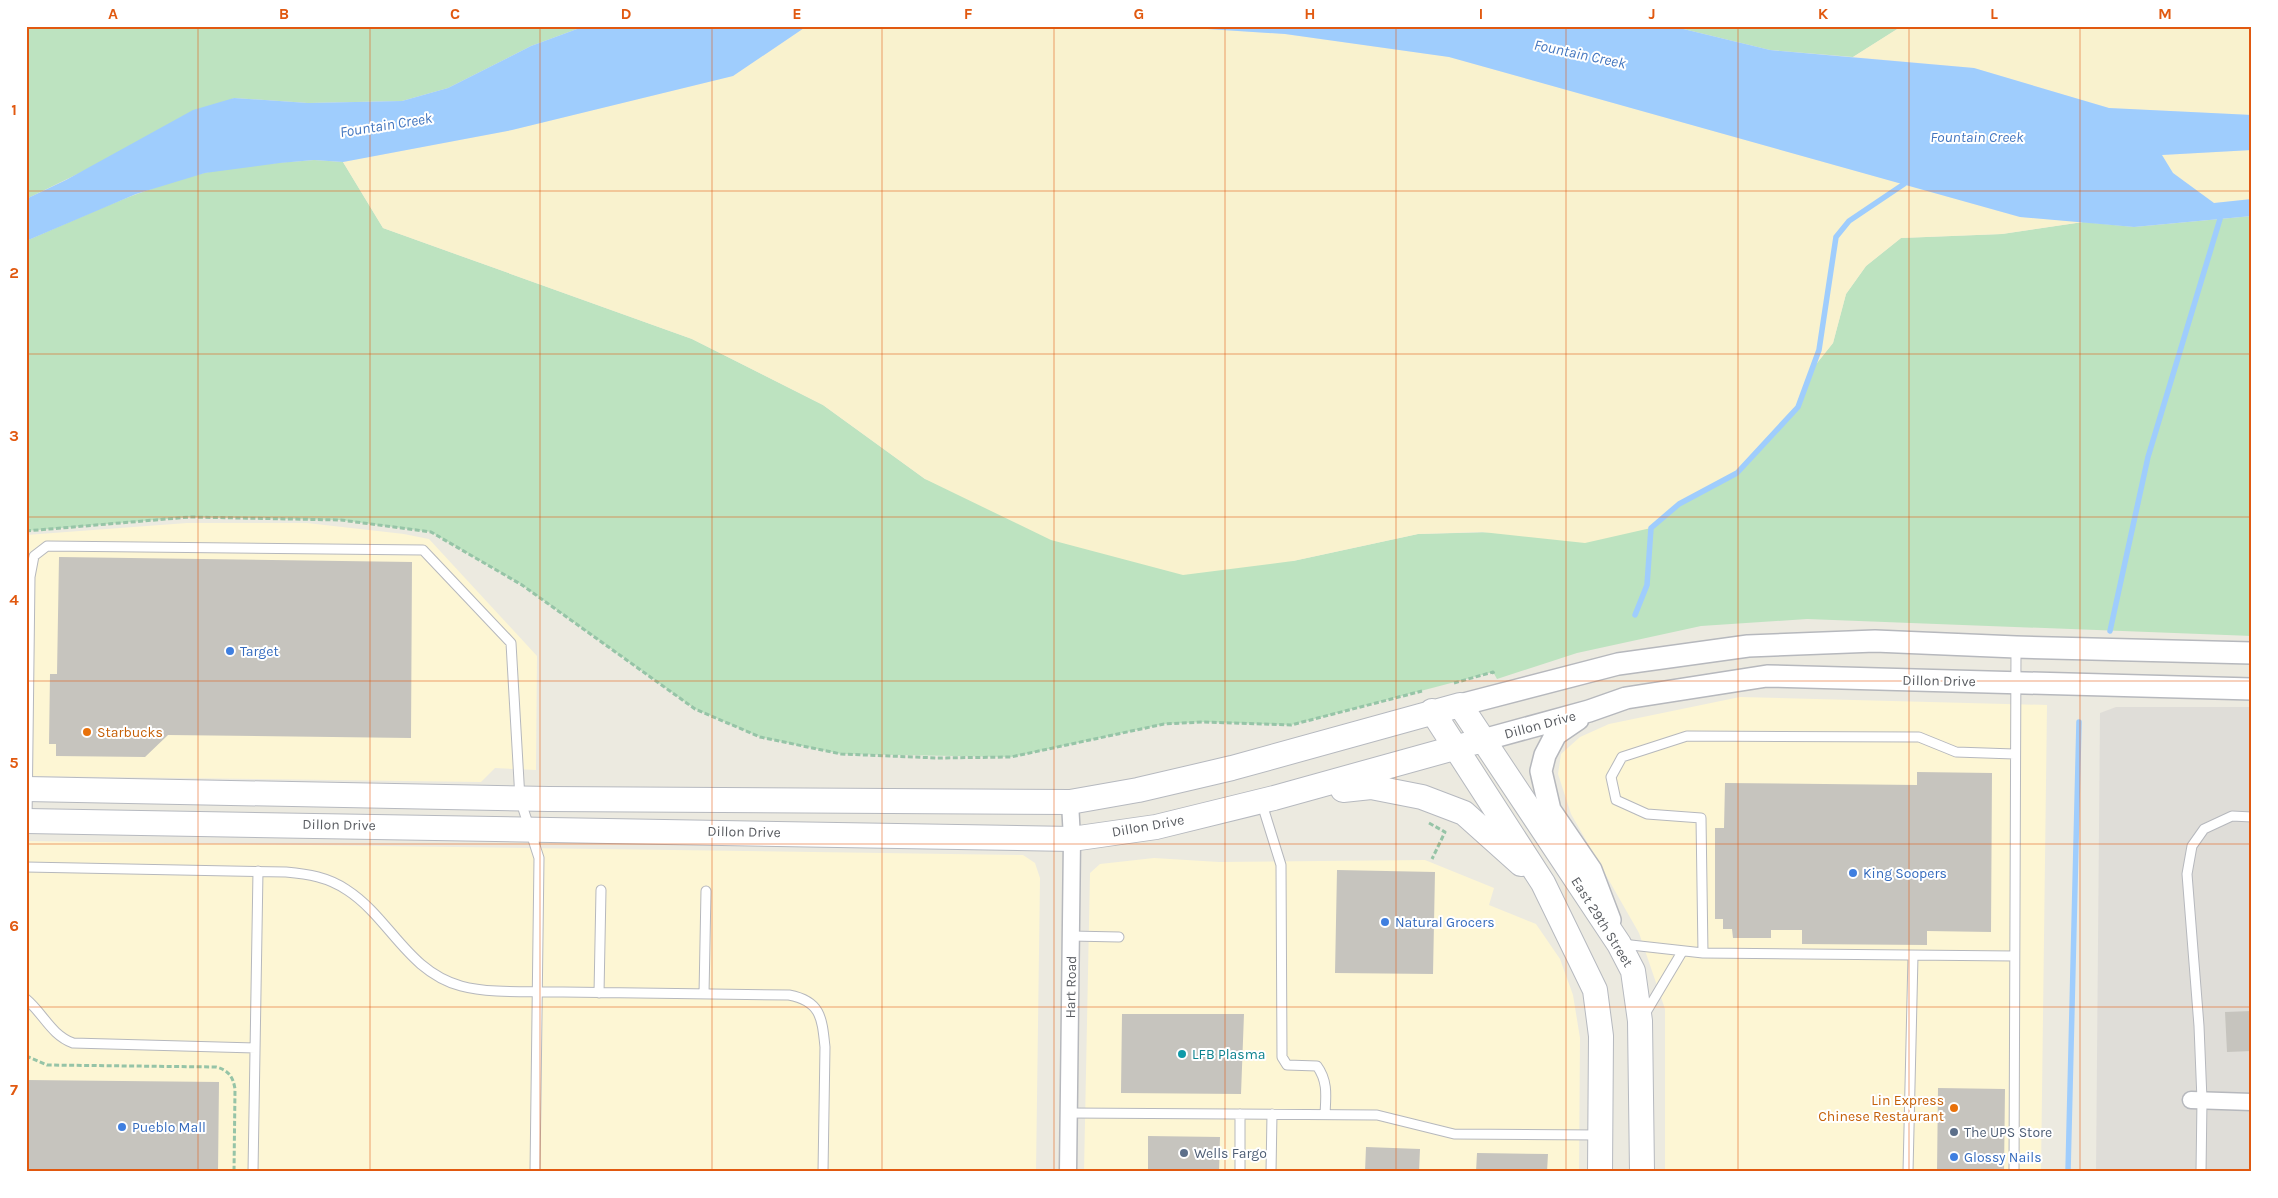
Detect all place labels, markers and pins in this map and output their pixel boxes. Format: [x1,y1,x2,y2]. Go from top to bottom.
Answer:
place label: Target [240,643,279,660]
marker: Target [224,645,236,657]
place label: Starbucks [97,724,163,741]
marker: Starbucks [81,726,93,738]
place label: King Soopers [1863,865,1947,882]
marker: King Soopers [1847,867,1859,879]
place label: Natural Grocers [1395,914,1495,931]
marker: Natural Grocers [1379,916,1391,928]
place label: LFB Plasma [1192,1046,1265,1063]
marker: LFB Plasma [1176,1048,1188,1060]
place label: Lin Express Chinese Restaurant [1818,1092,1944,1125]
marker: Lin Express Chinese Restaurant [1948,1102,1960,1114]
place label: Pueblo Mall [132,1119,206,1136]
marker: Pueblo Mall [116,1121,128,1133]
place label: The UPS Store [1964,1124,2052,1141]
marker: The UPS Store [1948,1126,1960,1138]
place label: Wells Fargo [1194,1145,1267,1162]
marker: Wells Fargo [1178,1147,1190,1159]
place label: Glossy Nails [1964,1149,2042,1166]
marker: Glossy Nails [1948,1151,1960,1163]

